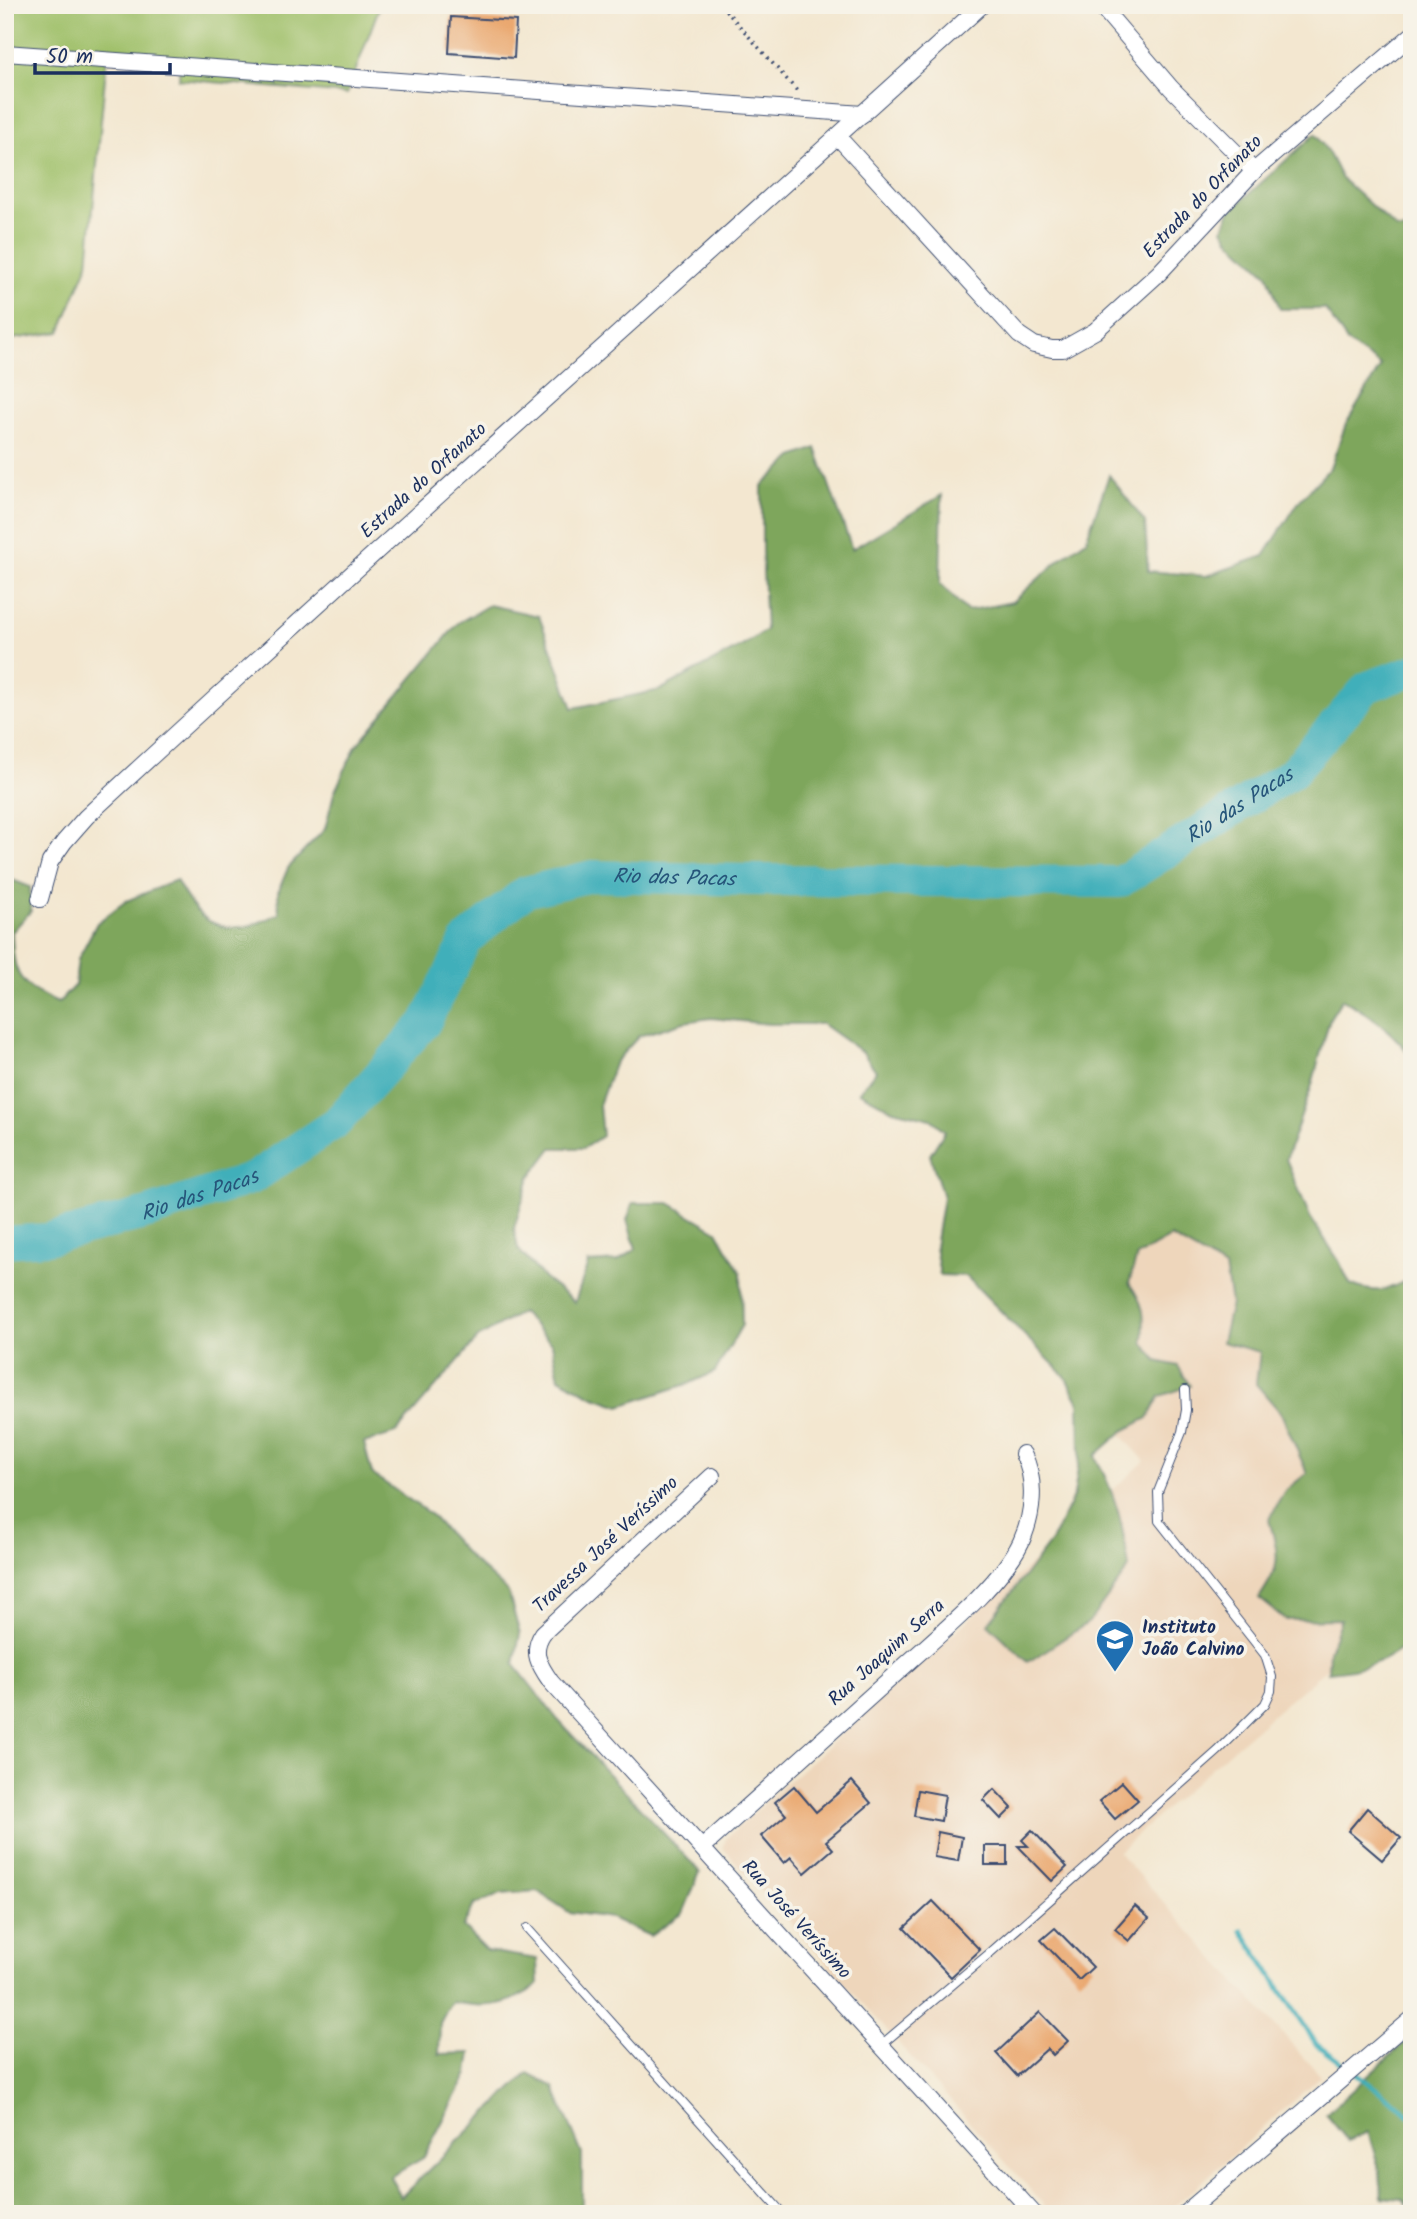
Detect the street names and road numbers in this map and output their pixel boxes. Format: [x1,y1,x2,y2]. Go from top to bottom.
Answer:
street label: Estrada do Orfanato [1136,128,1270,266]
street label: Estrada do Orfanato [354,415,494,547]
street label: Travessa José Veríssimo [526,1469,686,1621]
street label: Rua Joaquim Serra [822,1592,952,1714]
street label: Rua José Veríssimo [734,1853,858,1987]

